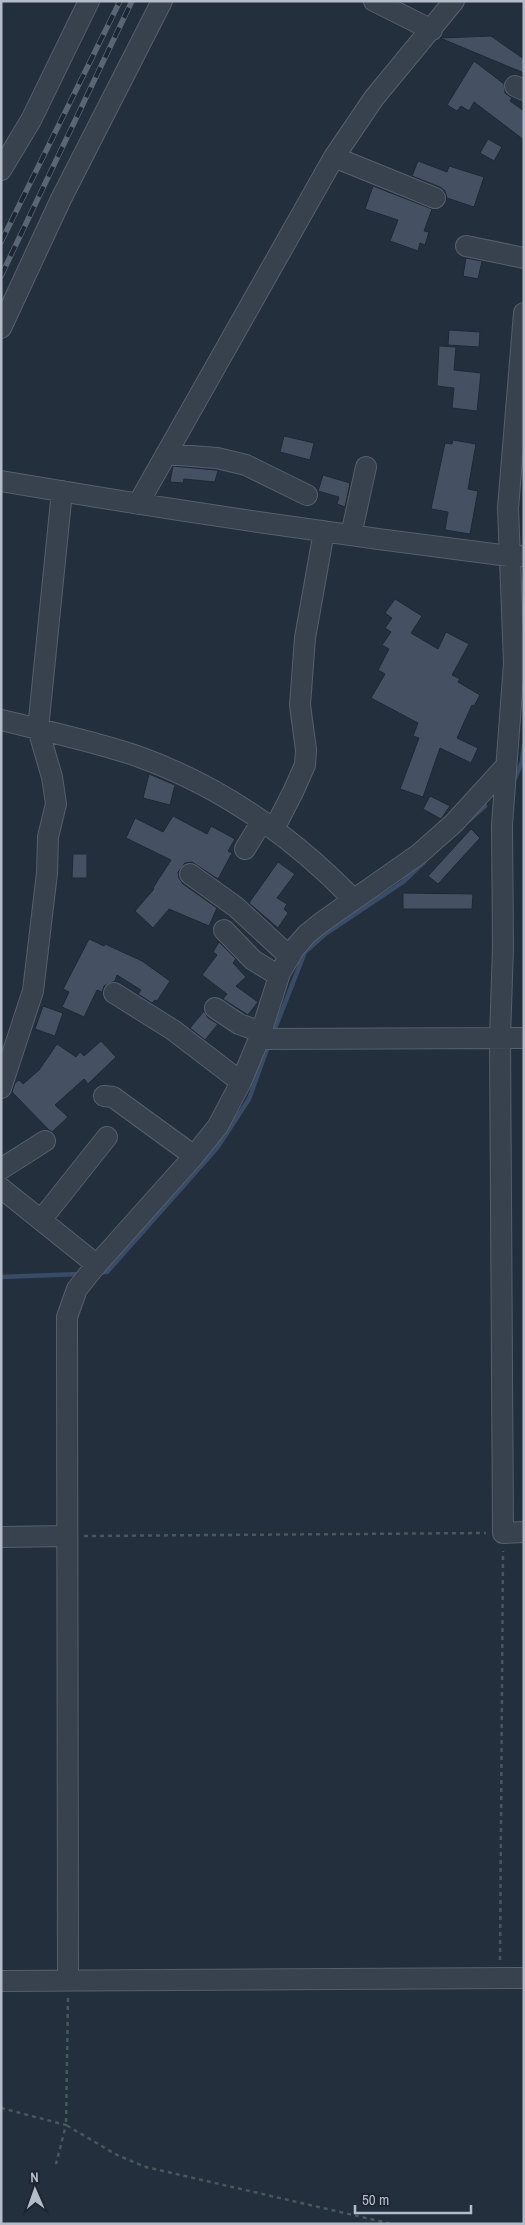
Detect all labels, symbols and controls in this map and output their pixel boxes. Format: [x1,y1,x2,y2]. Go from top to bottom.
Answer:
north arrow [10,2165,60,2215]
text: N [30,2168,39,2186]
scale bar [355,2182,471,2214]
text: 50 m [362,2189,389,2210]

